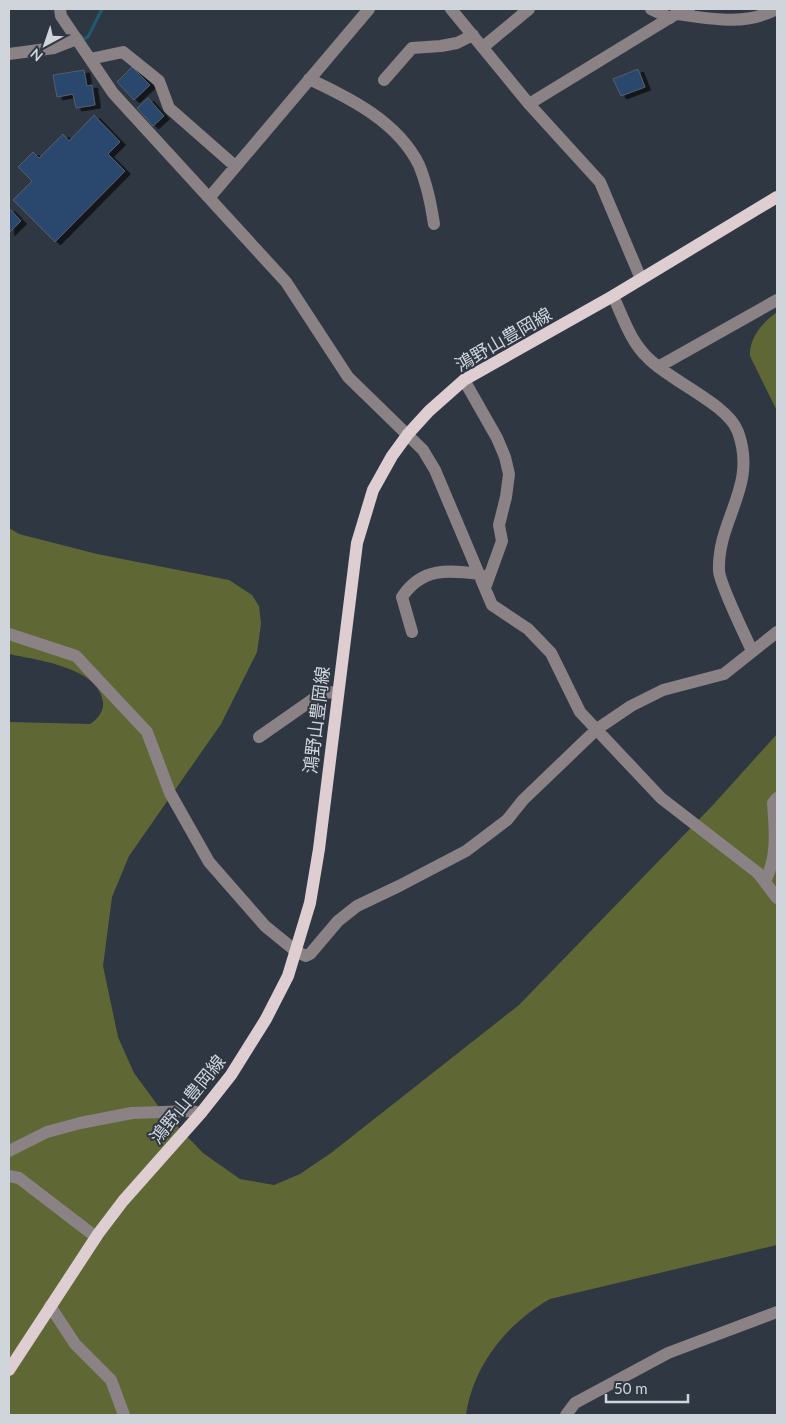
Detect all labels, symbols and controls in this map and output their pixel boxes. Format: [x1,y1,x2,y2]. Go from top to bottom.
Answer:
north arrow [20,20,70,70]
text: N [27,45,46,65]
street label: 鴻野山豊岡線 [451,302,555,376]
street label: 鴻野山豊岡線 [299,665,333,775]
street label: 鴻野山豊岡線 [144,1050,230,1148]
scale bar [606,1372,688,1404]
text: 50 m [614,1379,648,1397]

